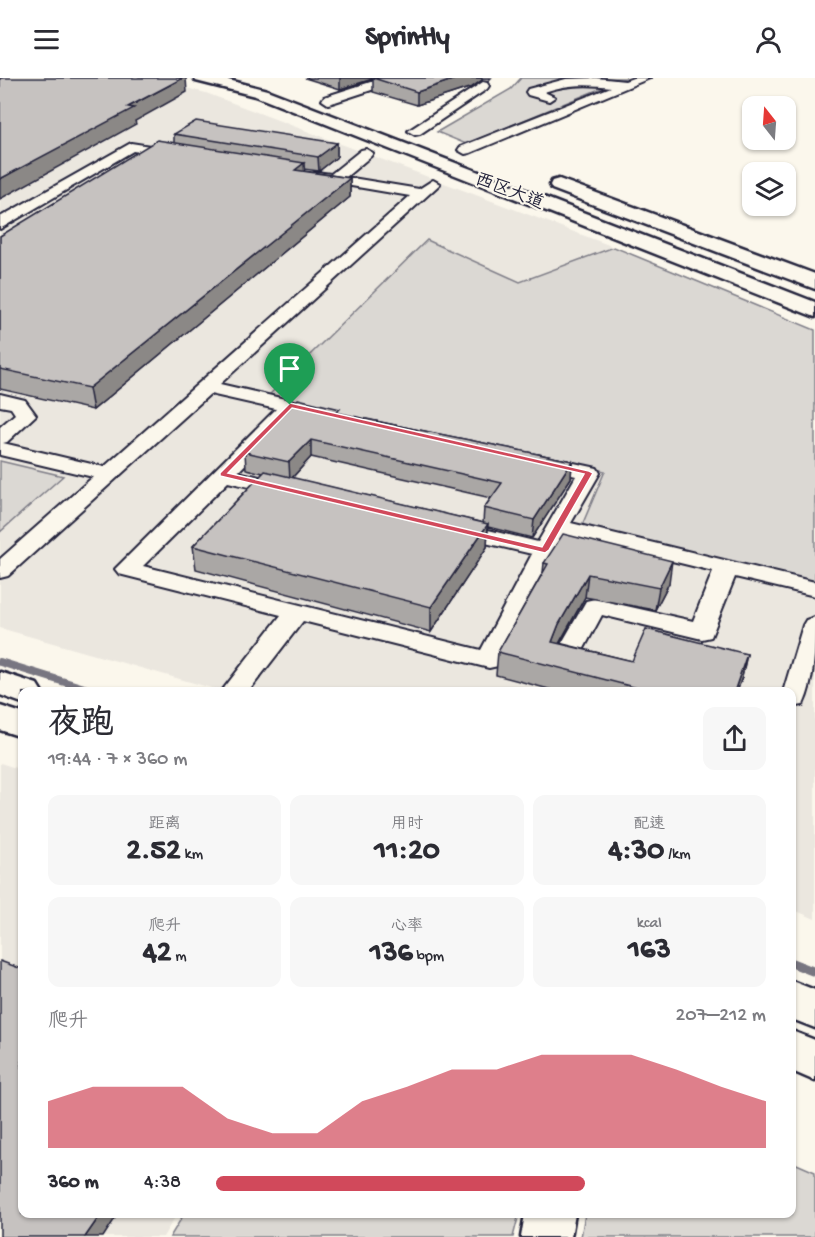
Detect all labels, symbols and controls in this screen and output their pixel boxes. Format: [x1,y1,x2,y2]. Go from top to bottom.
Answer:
icon: menu [30,23,63,56]
text: Sprintly [365,23,450,55]
icon: person [752,23,785,56]
north arrow [742,96,796,150]
map controls [742,96,796,216]
button: layers [742,162,796,216]
street label: 西区大道 [472,169,547,215]
pin [264,343,315,405]
icon: arrive [273,352,306,385]
text: 夜跑 [48,707,114,745]
button: share [703,707,766,770]
text: 19:44 · 7 × 360 m [48,749,187,772]
text: 距离 [149,816,181,835]
text: 用时 [391,816,423,835]
text: 配速 [633,816,665,835]
text: 2.52 [126,835,181,870]
text: 11:20 [374,835,440,870]
text: 4:30 [608,835,664,870]
text: km [181,846,203,865]
text: /km [664,846,691,865]
text: kcal [637,915,662,934]
text: 爬升 [149,918,181,937]
text: 心率 [391,918,423,937]
text: 163 [628,934,671,969]
text: 42 [143,937,172,972]
text: 136 [370,937,413,972]
text: m [172,948,187,967]
text: bpm [413,948,444,967]
text: 207–212 m [676,1005,766,1028]
text: 爬升 [48,1011,88,1034]
text: 360 m [48,1172,99,1195]
text: 4:38 [144,1172,181,1195]

